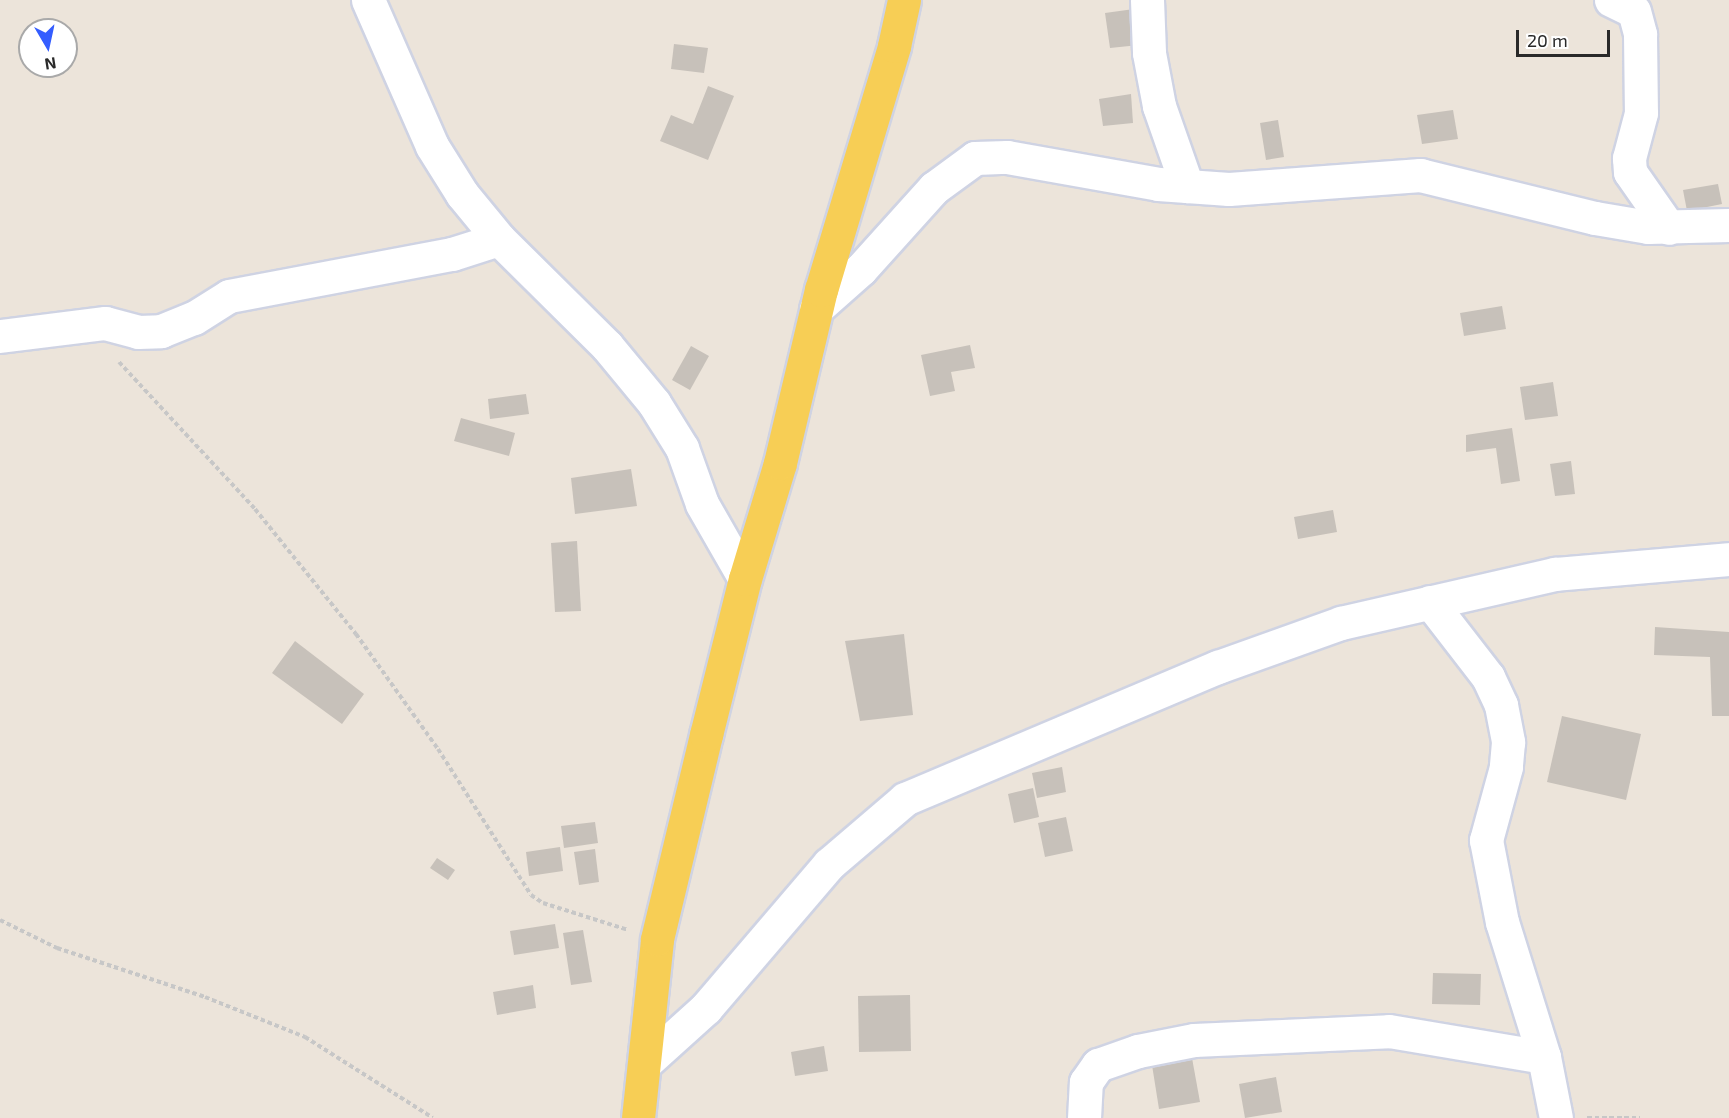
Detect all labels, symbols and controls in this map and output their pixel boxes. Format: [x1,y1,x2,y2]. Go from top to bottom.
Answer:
north arrow [18,18,78,78]
scale bar [1519,18,1614,56]
text: 20 m [1527,29,1568,51]
text: N [43,54,58,75]

